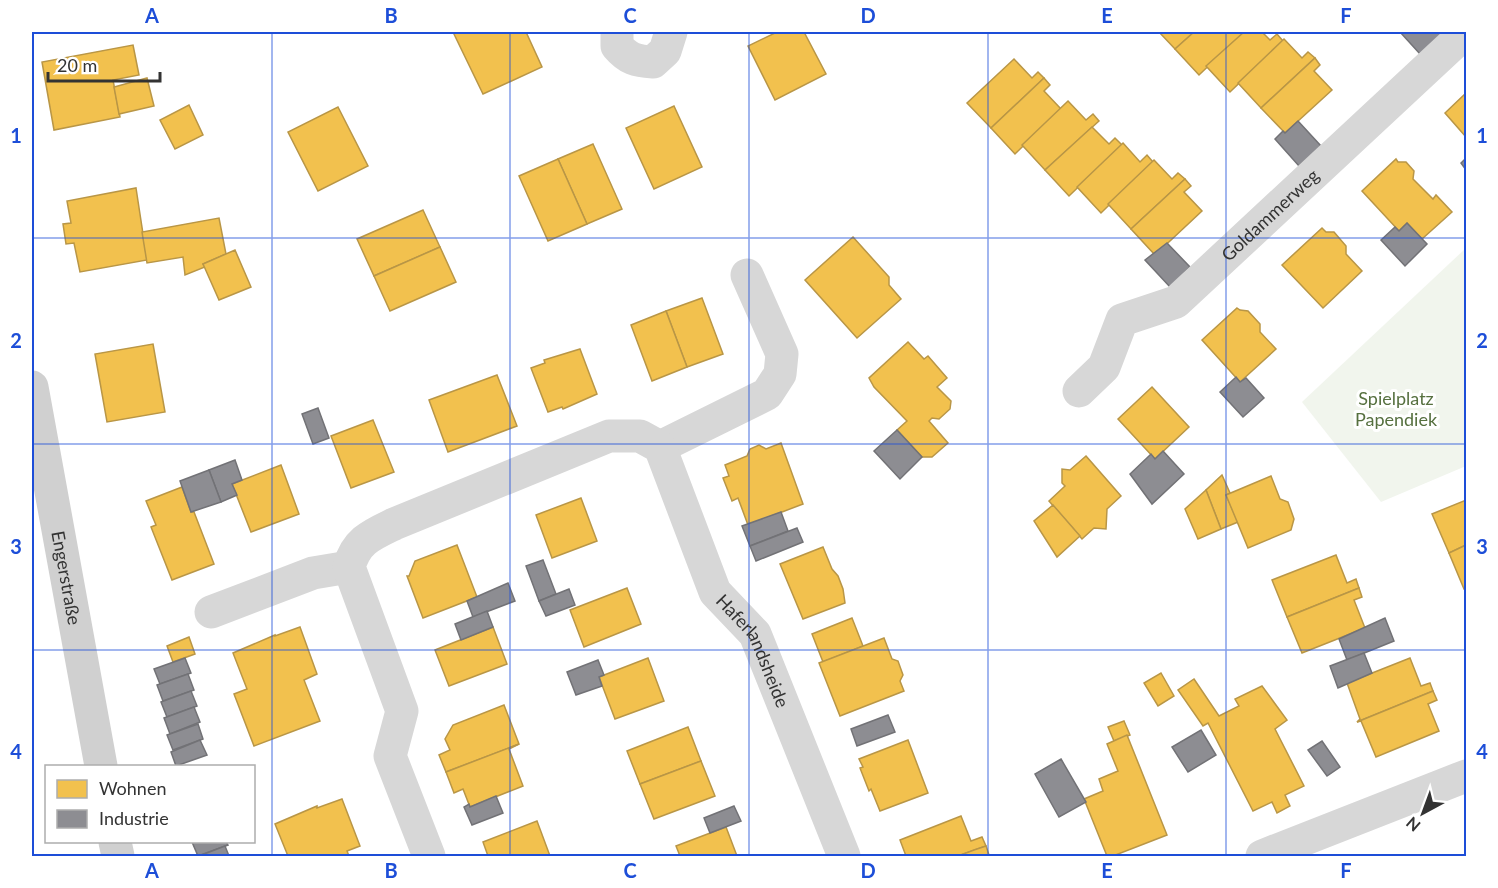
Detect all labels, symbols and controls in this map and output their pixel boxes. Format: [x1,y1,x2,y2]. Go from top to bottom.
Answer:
text: A [144,3,159,27]
text: B [384,3,398,27]
text: C [623,3,637,27]
text: D [860,3,876,27]
text: E [1101,3,1113,27]
text: F [1340,3,1352,27]
scale bar [48,45,160,83]
text: 20 m [57,54,97,76]
text: 1 [10,123,22,147]
text: 1 [1476,123,1488,147]
street label: Goldammerweg [1216,164,1323,265]
text: 2 [10,328,22,352]
text: 2 [1476,328,1488,352]
park label: Spielplatz Papendiek [1355,387,1438,430]
street label: Engerstraße [47,529,86,627]
text: 3 [10,534,22,558]
text: 3 [1476,534,1488,558]
street label: Haferlandsheide [712,589,794,710]
text: 4 [10,739,22,763]
text: 4 [1476,739,1488,763]
legend [45,765,255,843]
text: Wohnen [99,777,166,799]
north arrow [1393,783,1453,843]
text: Industrie [99,807,169,829]
text: N [1402,813,1424,836]
text: A [144,858,159,882]
text: B [384,858,398,882]
text: C [623,858,637,882]
text: D [860,858,876,882]
text: E [1101,858,1113,882]
text: F [1340,858,1352,882]

